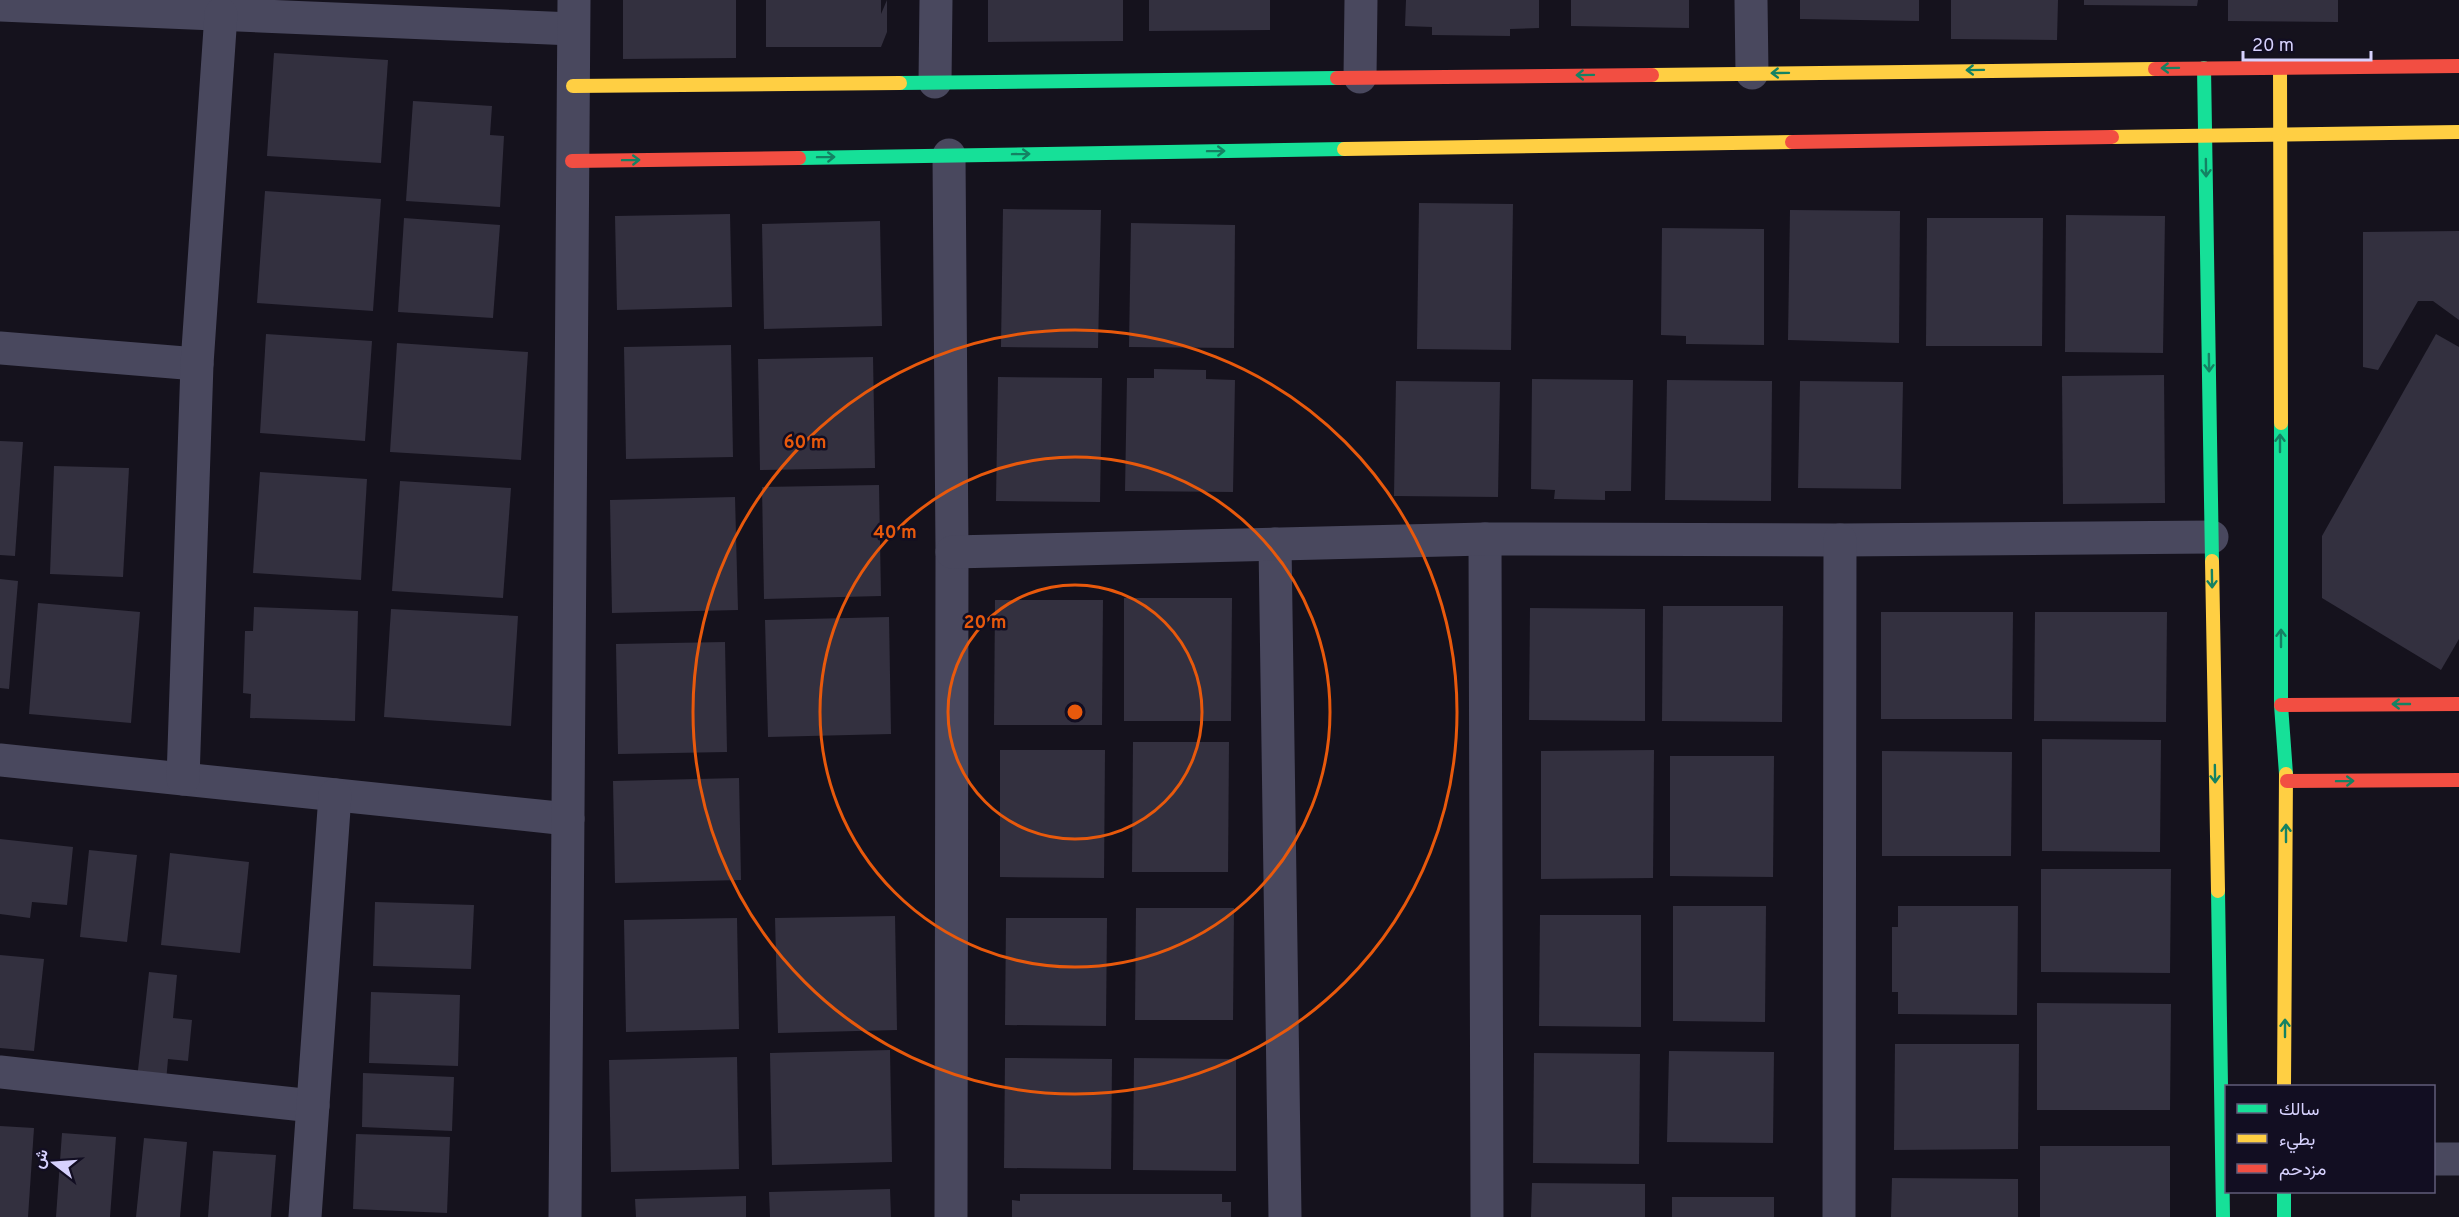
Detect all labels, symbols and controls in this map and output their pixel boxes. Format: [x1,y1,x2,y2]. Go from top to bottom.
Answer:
scale bar [2243,24,2370,62]
text: 20 m [2252,35,2294,58]
one-way arrow [2160,62,2180,74]
one-way arrow [1965,65,1985,76]
one-way arrow [1770,67,1790,78]
one-way arrow [1575,69,1595,81]
one-way arrow [1205,145,1225,157]
one-way arrow [1010,148,1030,160]
one-way arrow [815,151,835,163]
one-way arrow [620,154,640,166]
one-way arrow [2200,158,2212,178]
one-way arrow [2203,353,2215,373]
text: 60 m [783,432,827,455]
one-way arrow [2274,434,2286,454]
text: 40 m [873,522,917,545]
one-way arrow [2206,569,2218,589]
text: 20 m [963,612,1007,635]
one-way arrow [2275,629,2287,649]
one-way arrow [2391,698,2411,710]
centre of rings [1065,702,1085,722]
one-way arrow [2210,764,2221,784]
one-way arrow [2335,775,2355,787]
one-way arrow [2280,824,2292,844]
one-way arrow [2279,1019,2291,1039]
legend [2225,1085,2435,1193]
text: سالك [2279,1099,2319,1122]
text: بطيء [2279,1129,2315,1154]
north arrow [24,1133,84,1193]
text: ش [29,1147,54,1171]
text: مزدحم [2279,1159,2326,1182]

